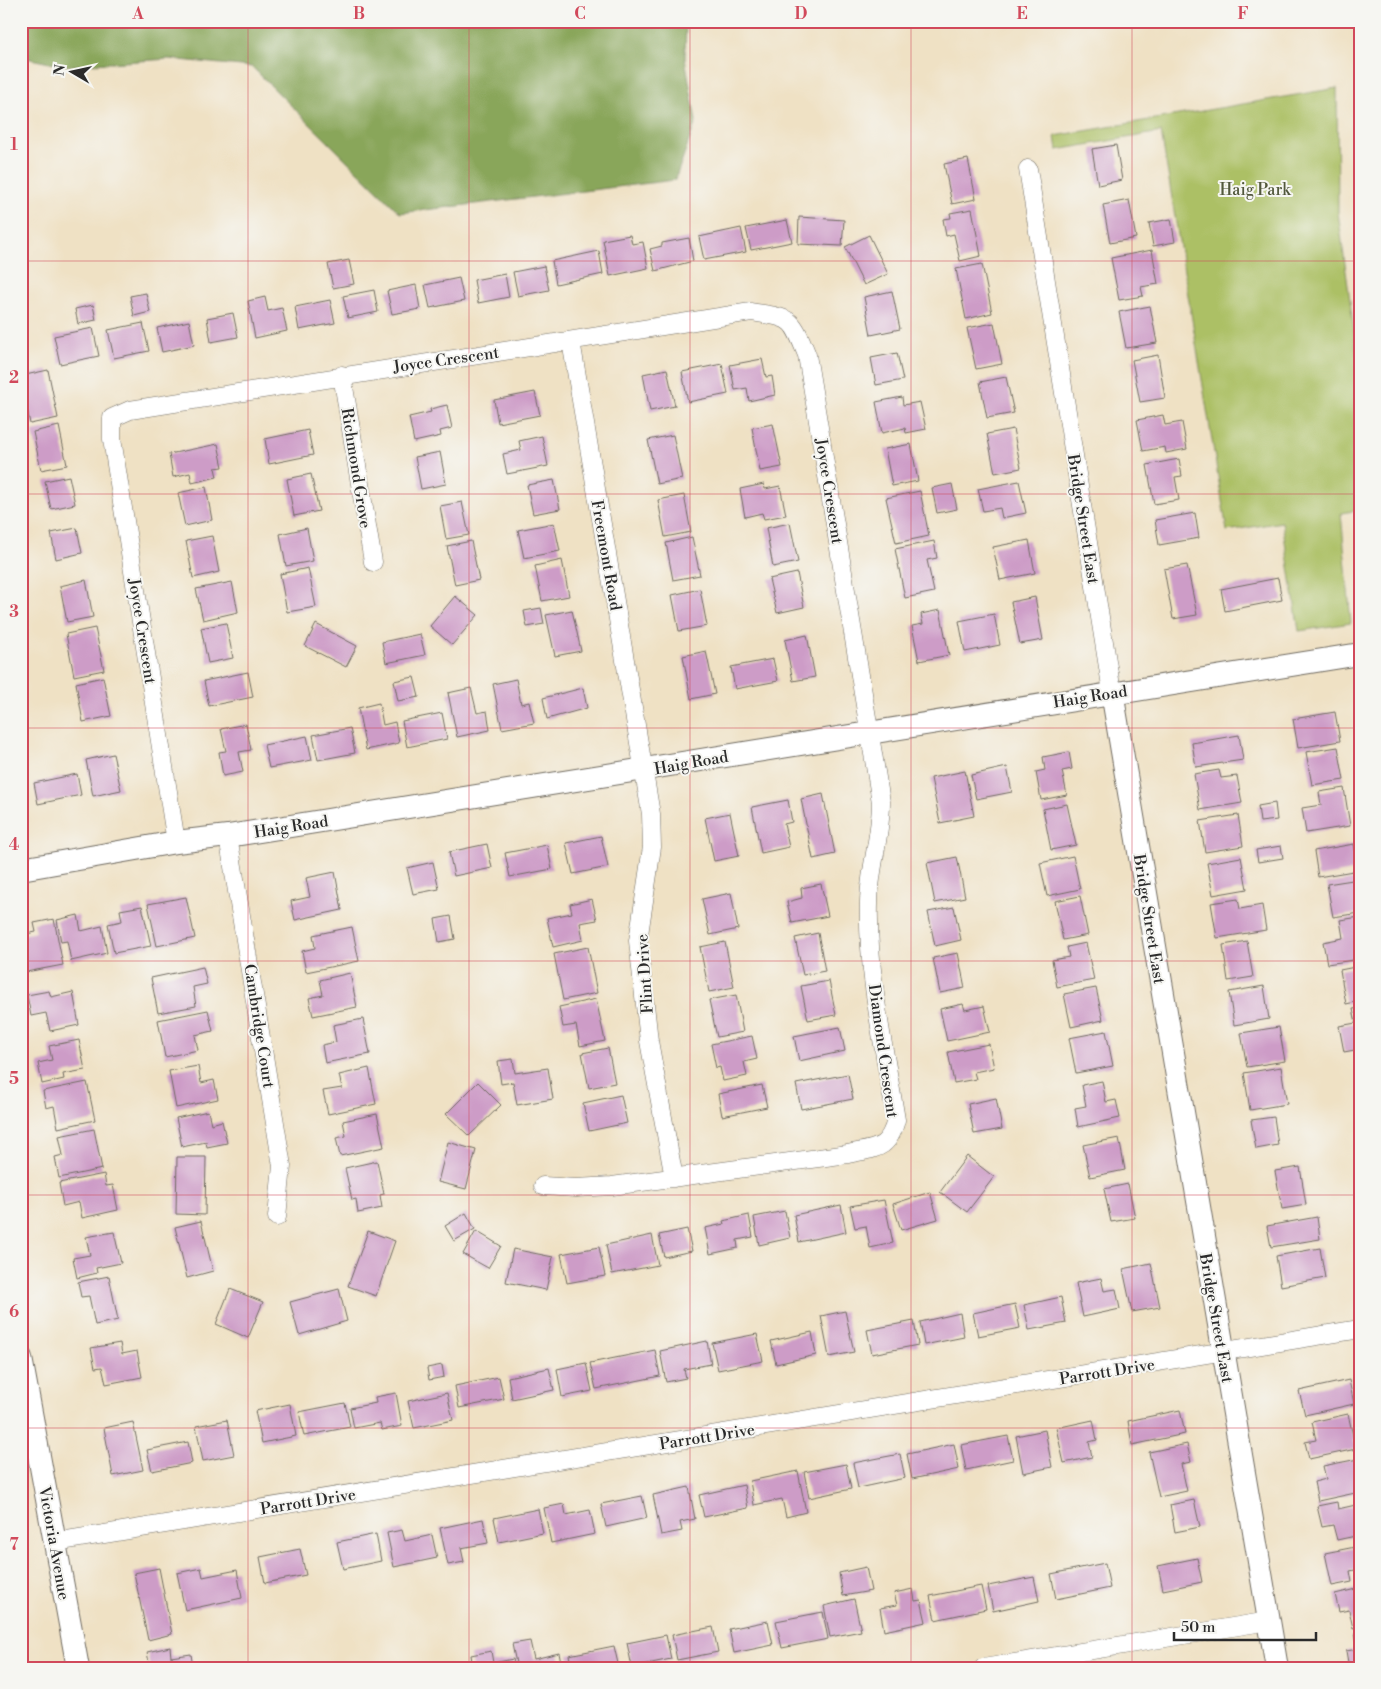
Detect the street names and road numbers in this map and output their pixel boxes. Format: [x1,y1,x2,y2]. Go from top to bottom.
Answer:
street label: Joyce Crescent [391,343,501,377]
street label: Richmond Grove [337,406,375,530]
street label: Joyce Crescent [811,436,847,546]
street label: Bridge Street East [1063,452,1103,586]
street label: Freemont Road [586,498,626,612]
street label: Joyce Crescent [124,576,160,686]
street label: Haig Road [1052,681,1129,713]
street label: Haig Road [653,747,730,779]
street label: Haig Road [253,811,330,843]
street label: Bridge Street East [1129,852,1169,986]
street label: Flint Drive [632,933,658,1014]
street label: Cambridge Court [239,963,279,1090]
street label: Diamond Crescent [864,983,902,1120]
street label: Bridge Street East [1195,1251,1237,1385]
street label: Parrott Drive [1058,1355,1156,1389]
street label: Parrott Drive [658,1420,756,1454]
street label: Victoria Avenue [34,1484,74,1602]
street label: Parrott Drive [259,1485,357,1519]

